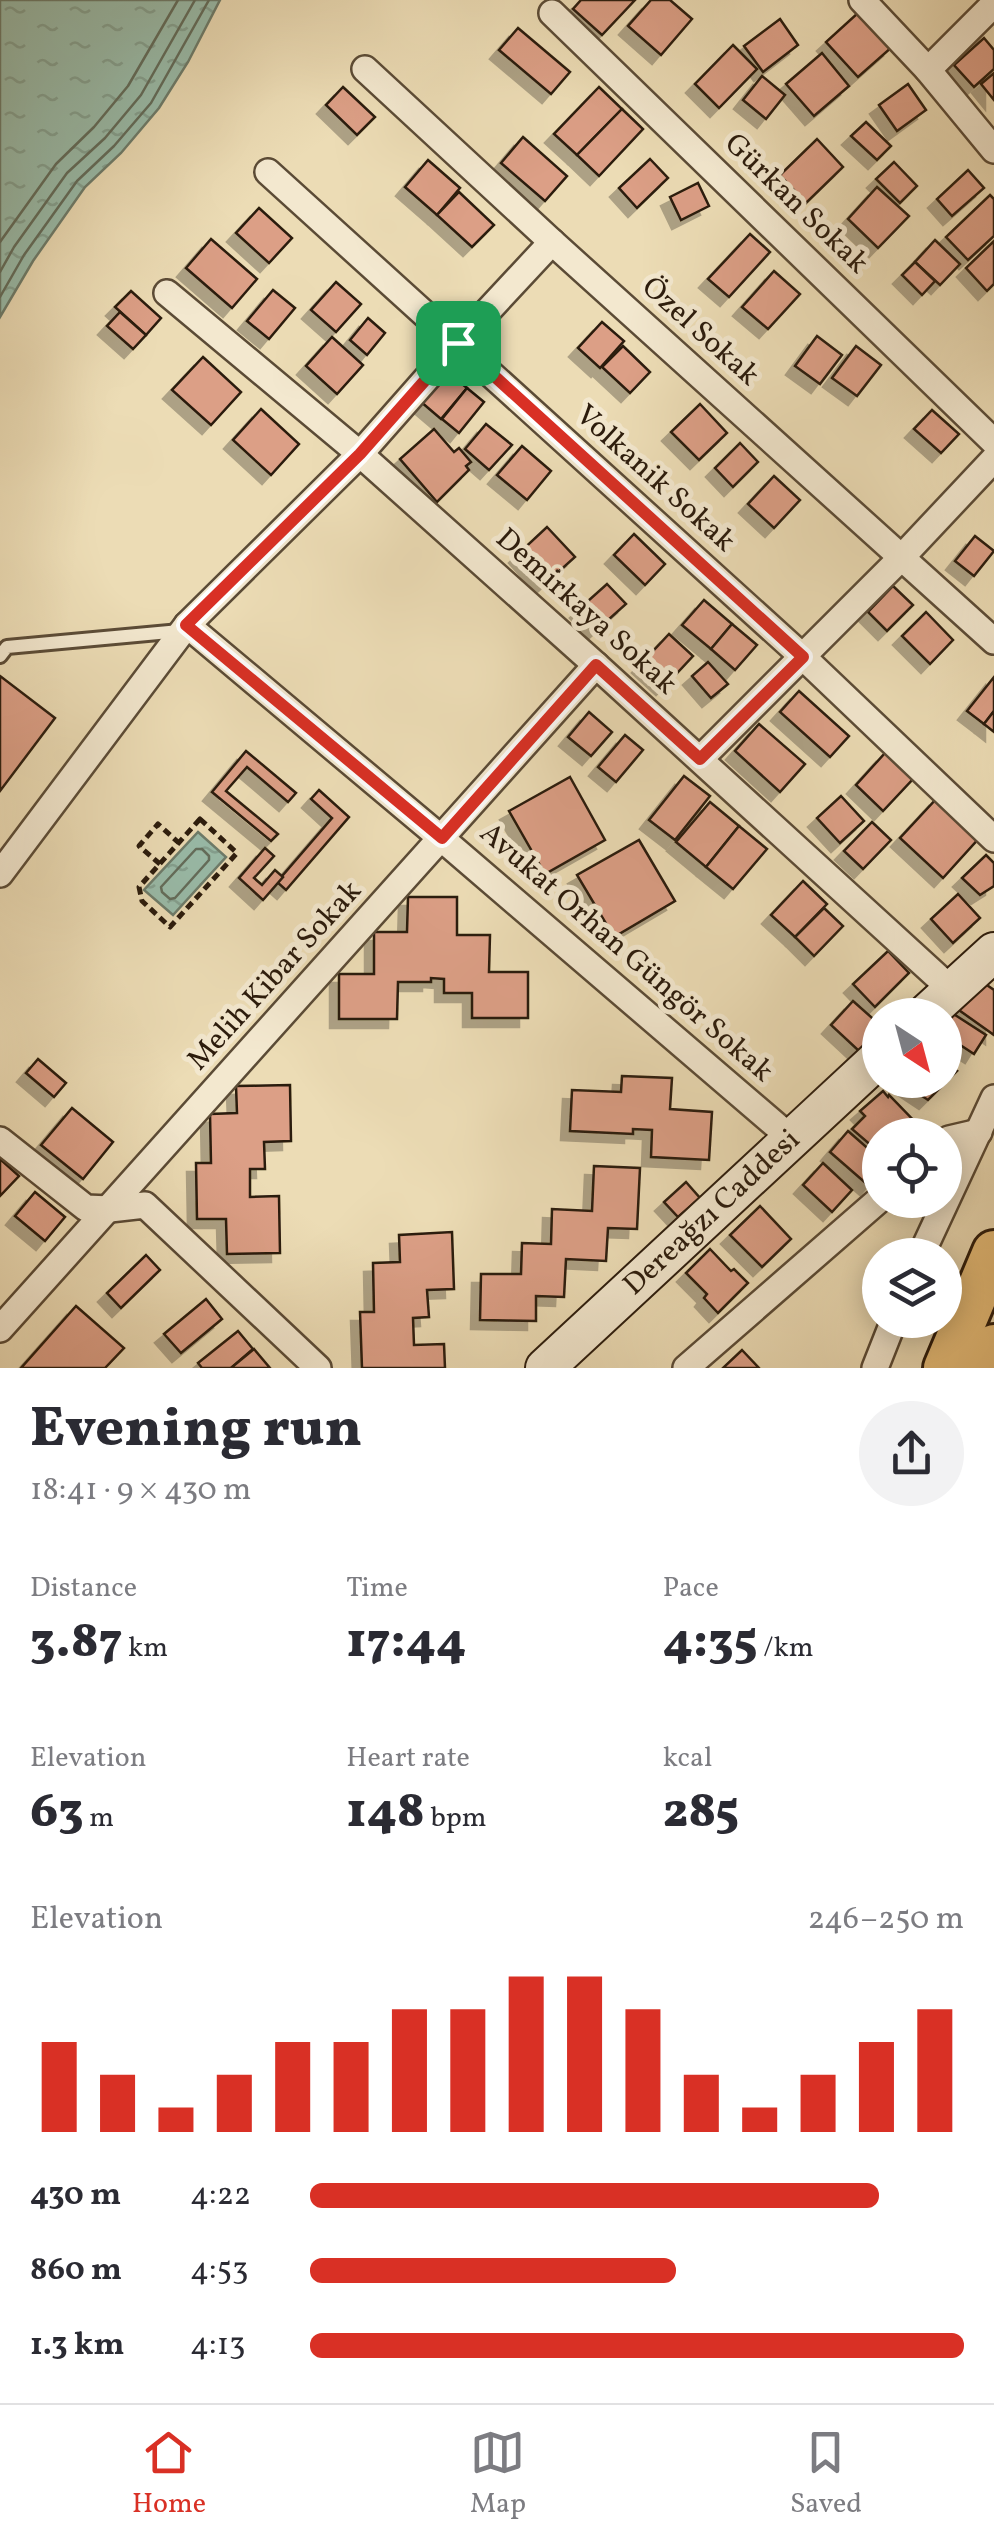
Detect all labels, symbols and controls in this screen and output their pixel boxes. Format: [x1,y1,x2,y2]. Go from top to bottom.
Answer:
street label: Gürkan Sokak [714,124,878,284]
street label: Özel Sokak [632,268,768,396]
pin [416,301,501,386]
icon: arrive [431,316,486,371]
street label: Volkanik Sokak [566,396,744,562]
street label: Demirkaya Sokak [486,519,686,705]
street label: Avukat Orhan Güngör Sokak [470,813,782,1093]
street label: Melih Kibar Sokak [178,872,372,1080]
north arrow [862,998,962,1098]
map controls [862,998,962,1338]
button: locate [862,1118,962,1218]
street label: Dereağzı Caddesi [614,1120,810,1306]
button: layers [862,1238,962,1338]
text: Evening run [30,1393,362,1469]
button: share [859,1401,964,1506]
text: 18:41 · 9 × 430 m [30,1469,251,1513]
text: Distance [30,1569,137,1608]
text: Time [346,1569,408,1608]
text: Pace [663,1569,719,1608]
text: 3.87 [30,1608,122,1678]
text: 17:44 [346,1608,466,1678]
text: 4:35 [663,1608,758,1678]
text: km [122,1629,168,1668]
text: /km [758,1629,814,1668]
text: Elevation [30,1739,146,1778]
text: Heart rate [346,1739,470,1778]
text: kcal [663,1739,712,1778]
text: 63 [30,1778,84,1848]
text: 148 [346,1778,425,1848]
text: 285 [663,1778,739,1848]
text: m [84,1799,114,1838]
text: bpm [425,1799,487,1838]
text: Elevation [30,1898,163,1942]
text: 246–250 m [808,1898,964,1942]
text: 430 m [30,2174,121,2218]
text: 4:22 [190,2174,251,2218]
text: 860 m [30,2249,122,2293]
text: 4:53 [190,2249,248,2293]
text: 1.3 km [30,2324,124,2368]
text: 4:13 [190,2324,246,2368]
tab: Home [132,2425,206,2524]
tab: Map [470,2425,526,2524]
tab: Saved [790,2425,862,2524]

